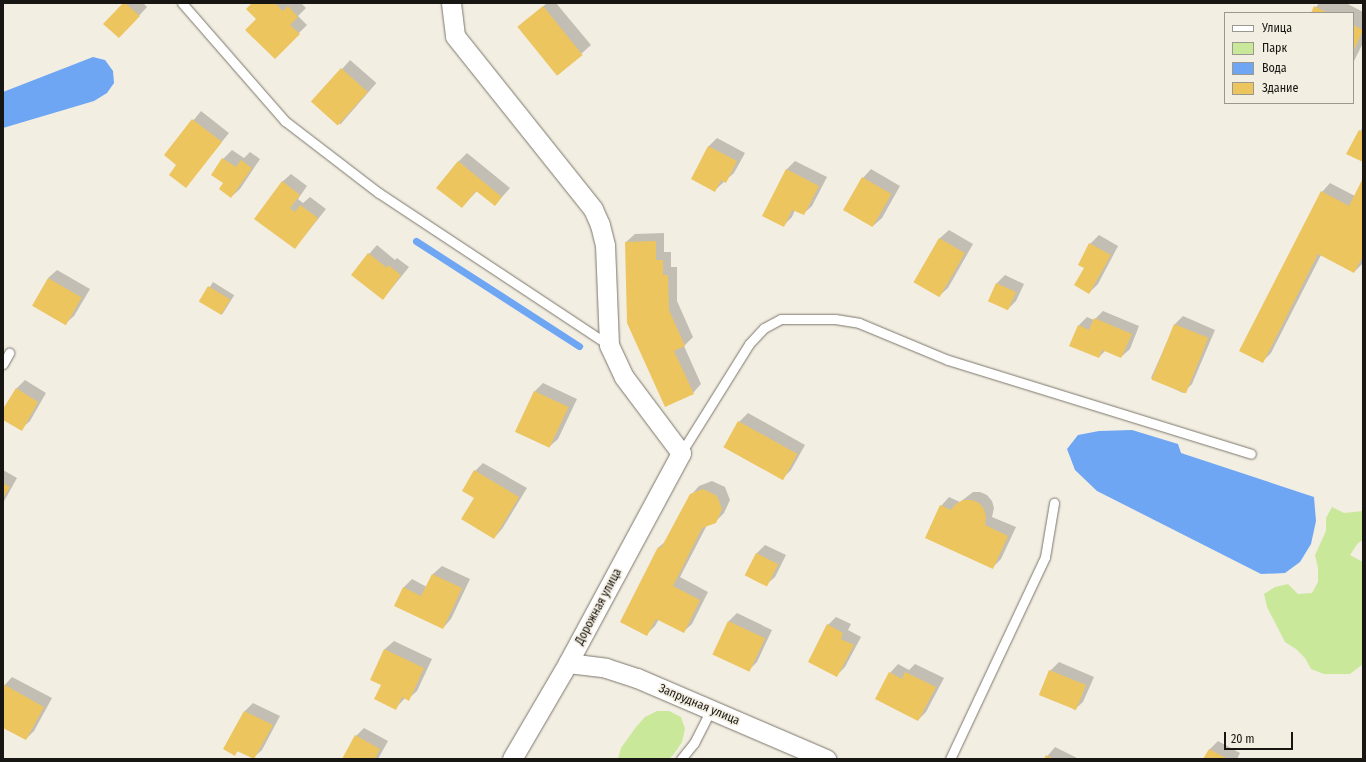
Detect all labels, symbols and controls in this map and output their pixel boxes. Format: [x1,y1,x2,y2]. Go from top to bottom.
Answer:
legend [1224,12,1354,104]
text: Улица [1262,21,1292,35]
text: Парк [1262,41,1287,55]
text: Вода [1262,61,1287,75]
text: Здание [1262,81,1298,95]
street label: Дорожная улица [573,566,625,648]
street label: Запрудная улица [656,681,742,729]
scale bar [1226,724,1295,750]
text: 20 m [1231,732,1255,746]

